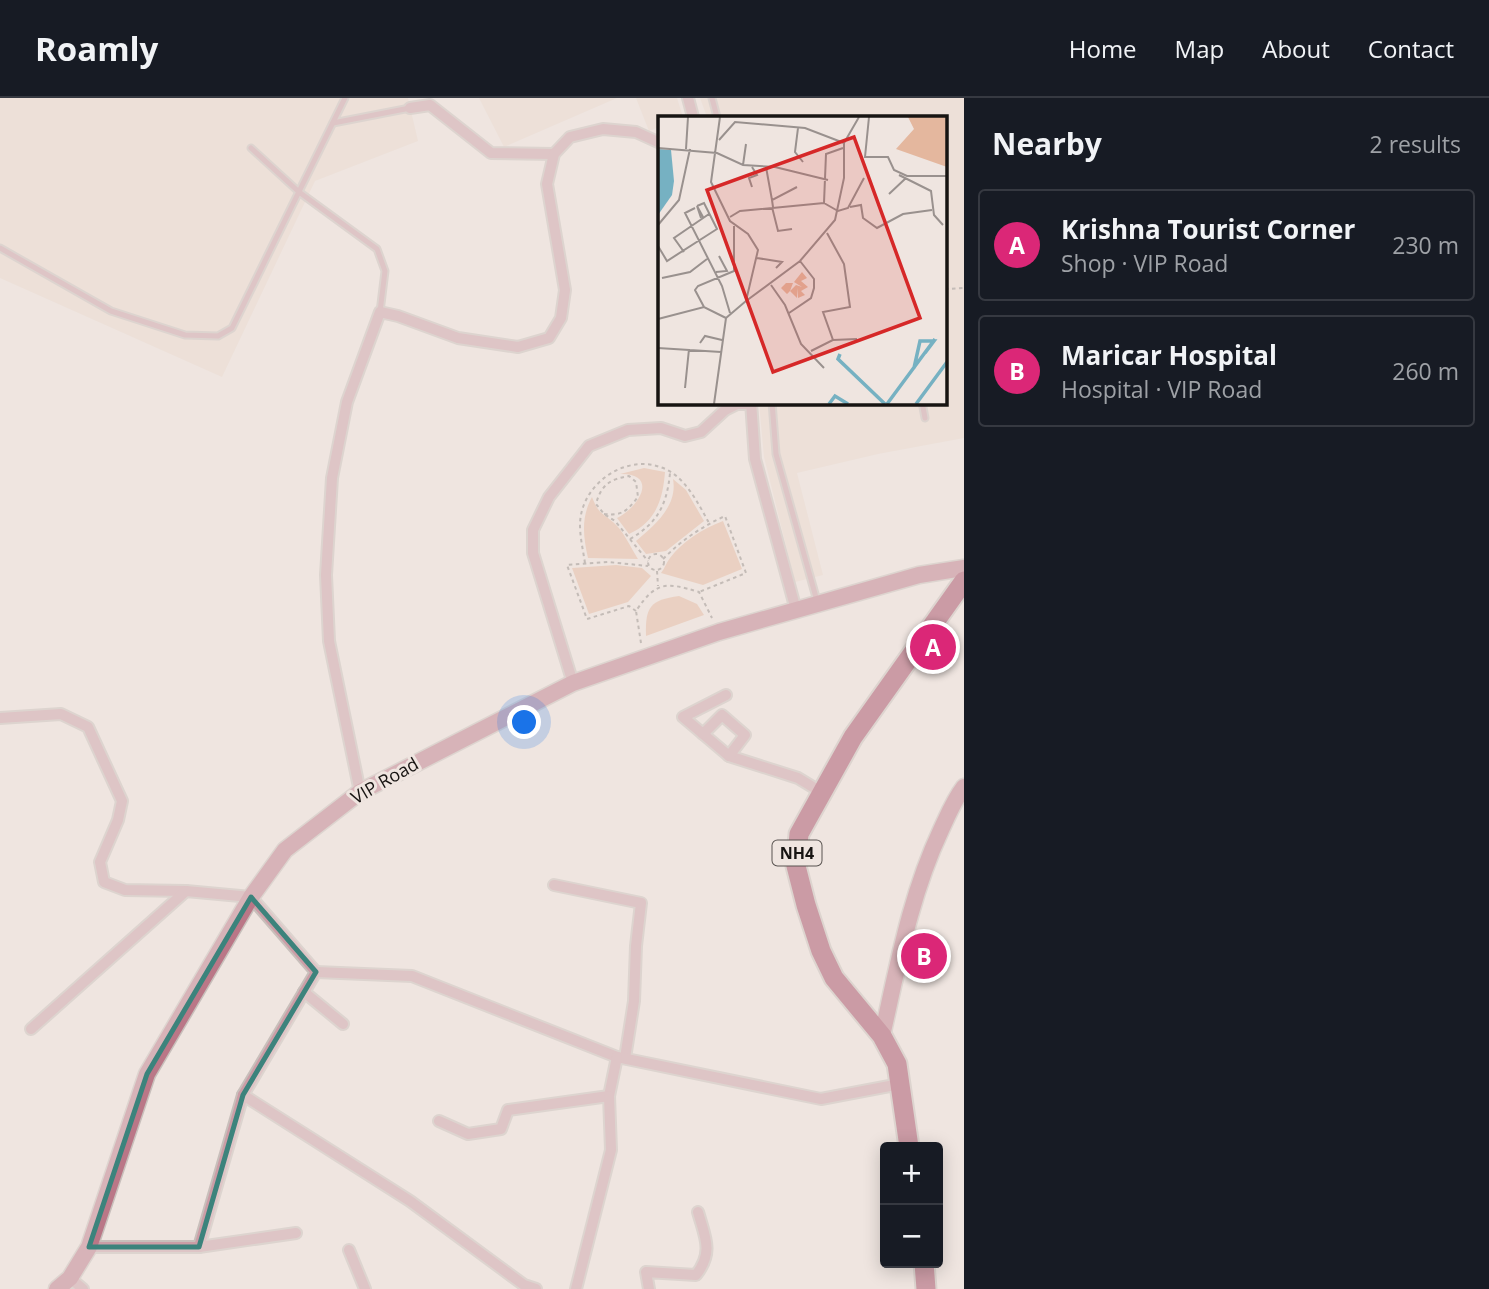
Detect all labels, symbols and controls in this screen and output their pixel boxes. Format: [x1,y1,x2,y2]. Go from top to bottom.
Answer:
text: Roamly [35,26,158,71]
text: Home [1069,32,1137,65]
text: Map [1175,32,1224,65]
text: About [1262,32,1330,65]
text: Contact [1368,32,1454,65]
inset map [658,116,946,404]
text: Nearby [992,123,1102,164]
text: 2 results [1370,128,1461,160]
text: Krishna Tourist Corner [1061,211,1355,247]
text: A [1009,229,1025,261]
text: 230 m [1392,229,1459,261]
text: Shop · VIP Road [1061,247,1228,279]
text: Maricar Hospital [1061,337,1277,373]
text: B [1009,355,1025,387]
text: 260 m [1392,355,1459,387]
text: Hospital · VIP Road [1061,373,1262,405]
pin: A [910,621,956,673]
your location [507,705,541,739]
street label: VIP Road [346,751,423,809]
road number: NH4 [772,840,822,866]
pin: B [901,930,947,982]
map controls [880,1142,943,1268]
button: + [880,1142,943,1205]
button: − [880,1205,943,1268]

